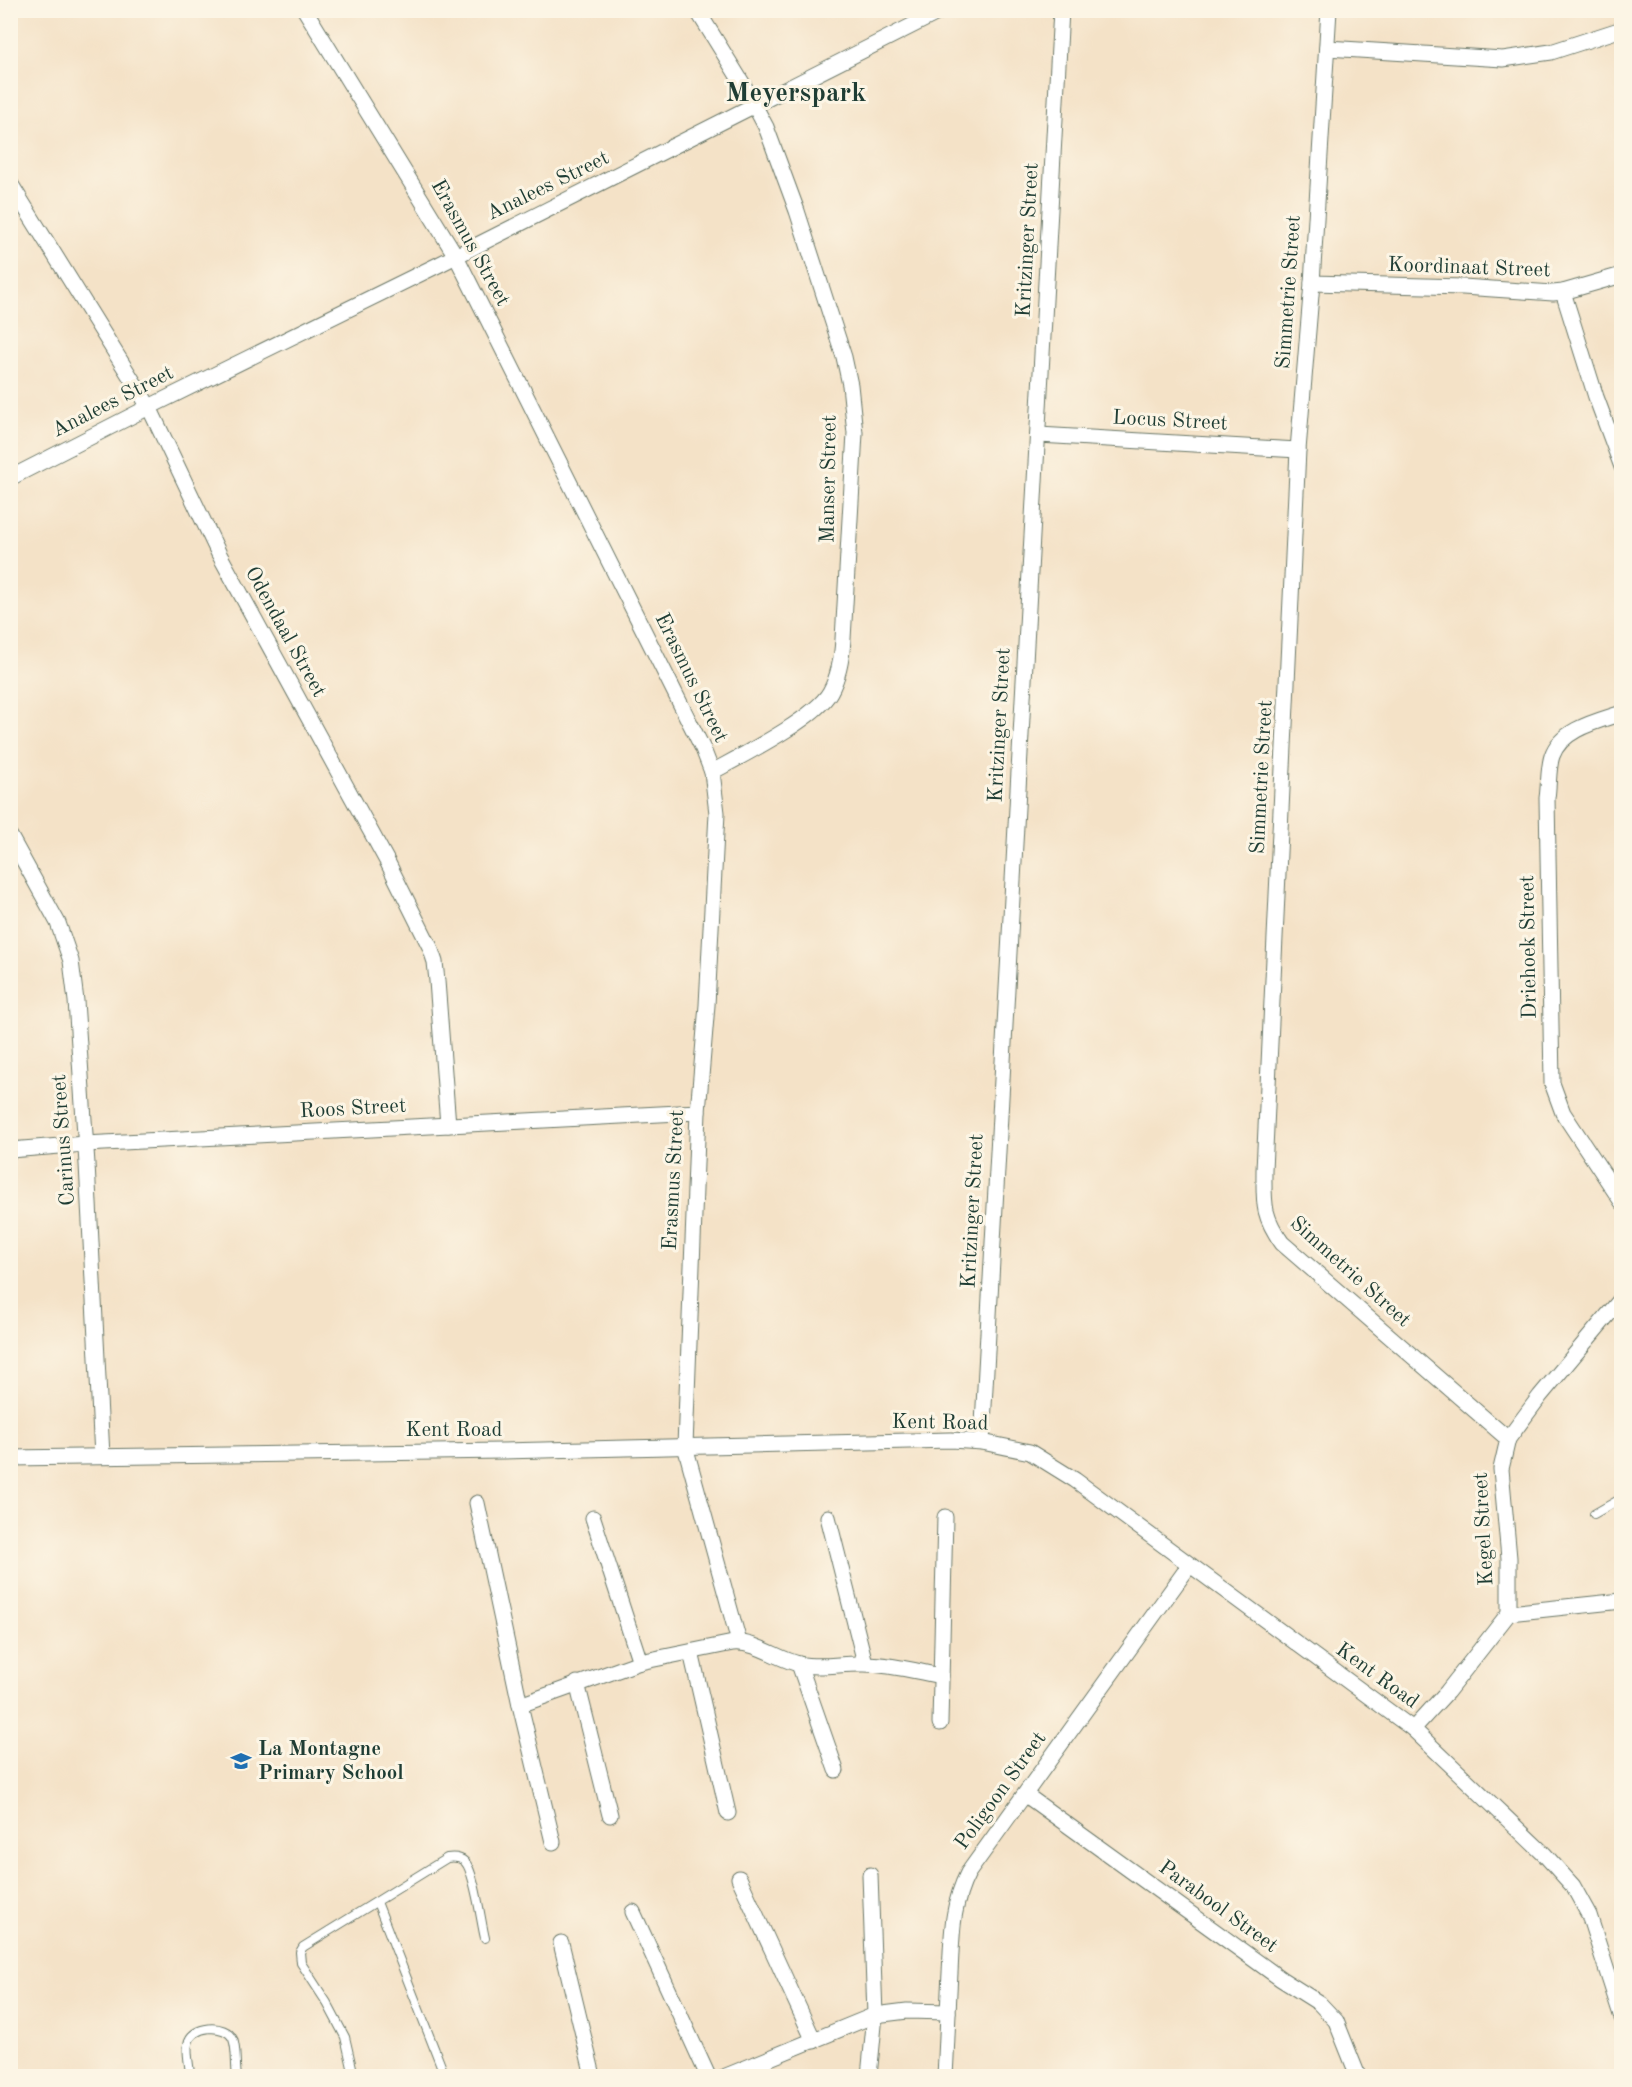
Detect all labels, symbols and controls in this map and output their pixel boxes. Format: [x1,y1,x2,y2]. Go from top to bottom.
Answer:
district label: Meyerspark [726,80,866,107]
street label: Analees Street [483,147,613,225]
street label: Kritzinger Street [1013,162,1043,318]
street label: Erasmus Street [427,176,513,310]
street label: Simmetrie Street [1273,214,1305,370]
street label: Koordinaat Street [1387,255,1551,281]
street label: Analees Street [49,362,177,442]
street label: Locus Street [1112,407,1228,435]
street label: Manser Street [817,415,841,543]
street label: Odendaal Street [241,563,329,701]
street label: Erasmus Street [651,610,731,746]
street label: Kritzinger Street [985,647,1015,803]
street label: Simmetrie Street [1247,699,1277,855]
street label: Driehoek Street [1517,875,1541,1019]
street label: Carinus Street [49,1073,79,1207]
street label: Roos Street [299,1096,407,1122]
street label: Erasmus Street [660,1109,688,1251]
street label: Kritzinger Street [958,1133,988,1289]
street label: Simmetrie Street [1286,1212,1414,1332]
street label: Kent Road [891,1412,989,1434]
street label: Kent Road [406,1420,502,1441]
street label: Kegel Street [1471,1472,1497,1586]
street label: Kent Road [1332,1639,1422,1713]
street label: Poligoon Street [951,1728,1051,1854]
place label: La Montagne Primary School [258,1739,404,1784]
school or university icon: La Montagne Primary School [229,1749,253,1773]
street label: Parabool Street [1155,1857,1281,1957]

